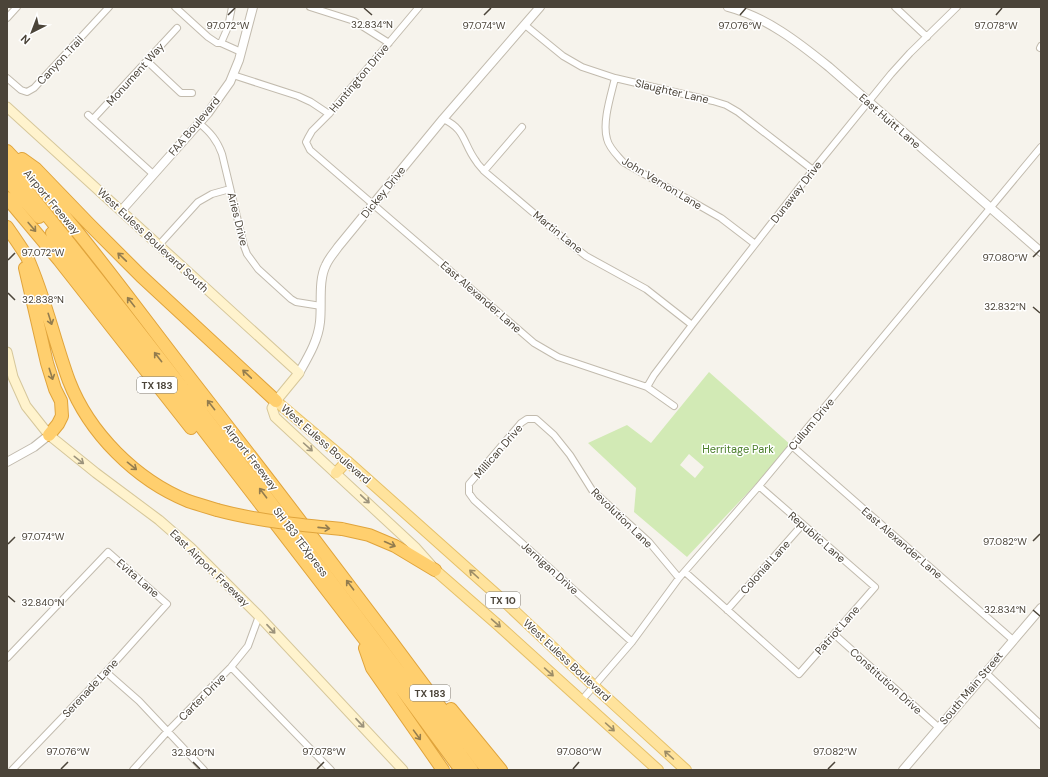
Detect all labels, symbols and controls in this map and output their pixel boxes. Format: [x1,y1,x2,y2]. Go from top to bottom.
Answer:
north arrow [12,12,52,52]
text: 32.834°N [351,18,393,31]
text: 97.072°W [207,19,250,32]
text: 97.074°W [463,19,506,32]
text: 97.076°W [718,19,762,32]
text: 97.078°W [974,19,1018,32]
text: N [18,32,33,47]
street label: Canyon Trail [34,33,86,87]
street label: Monument Way [103,40,167,108]
street label: Huntington Drive [326,41,392,115]
street label: Slaughter Lane [634,76,710,106]
street label: East Huitt Lane [856,90,924,152]
street label: FAA Boulevard [165,94,223,158]
street label: John Vernon Lane [619,154,705,212]
street label: Dunaway Drive [767,158,825,226]
street label: Dickey Drive [358,163,408,221]
street label: Airport Freeway [21,167,83,237]
street label: West Euless Boulevard South [94,185,212,295]
street label: Aries Drive [225,191,251,247]
street label: Martin Lane [530,208,586,256]
one-way arrow [28,222,37,233]
text: 97.072°W [22,246,65,259]
text: 97.080°W [982,251,1028,264]
one-way arrow [117,252,127,262]
street label: East Alexander Lane [438,258,524,336]
text: 32.838°N [22,293,64,306]
one-way arrow [127,296,136,307]
text: 32.832°N [984,300,1026,313]
one-way arrow [46,312,54,324]
one-way arrow [154,351,162,362]
one-way arrow [47,367,55,379]
one-way arrow [243,370,253,379]
road number: TX 183 [137,377,177,393]
street label: Cullum Drive [785,395,837,453]
one-way arrow [207,399,215,410]
street label: West Euless Boulevard [278,401,374,487]
street label: Airport Freeway [221,421,281,493]
street label: Millican Drive [471,421,525,481]
one-way arrow [303,442,313,452]
park label: Herritage Park [702,442,774,456]
one-way arrow [73,455,84,464]
one-way arrow [126,462,137,470]
street label: Revolution Lane [588,485,656,551]
one-way arrow [259,487,267,498]
one-way arrow [360,495,370,504]
street label: SH 183 TEXpress [270,504,332,580]
street label: East Alexander Lane [859,504,945,582]
street label: Republic Lane [786,508,848,566]
one-way arrow [317,524,330,531]
street label: East Airport Freeway [167,526,253,610]
text: 97.074°W [22,530,65,543]
text: 97.082°W [983,535,1027,548]
street label: Colonial Lane [737,537,793,597]
street label: Jernigan Drive [518,539,582,597]
one-way arrow [383,541,395,548]
street label: Evita Lane [114,556,162,600]
one-way arrow [469,570,479,579]
one-way arrow [346,580,354,591]
road number: TX 10 [486,592,520,608]
text: 32.840°N [22,596,65,609]
street label: Patriot Lane [812,602,862,658]
text: 32.834°N [984,603,1026,616]
street label: West Euless Boulevard [520,616,614,704]
one-way arrow [491,619,501,628]
one-way arrow [266,624,275,634]
street label: Constitution Drive [847,645,925,717]
street label: South Main Street [936,649,1006,727]
street label: Serenade Lane [59,656,121,720]
one-way arrow [544,667,554,676]
street label: Carter Drive [175,670,229,724]
road number: TX 183 [410,685,450,701]
one-way arrow [355,718,364,729]
one-way arrow [605,722,615,731]
one-way arrow [413,729,422,740]
text: 97.076°W [46,745,90,758]
text: 97.078°W [302,745,346,758]
text: 97.080°W [556,745,602,758]
text: 97.082°W [813,745,857,758]
text: 32.840°N [172,746,215,759]
one-way arrow [664,750,674,759]

